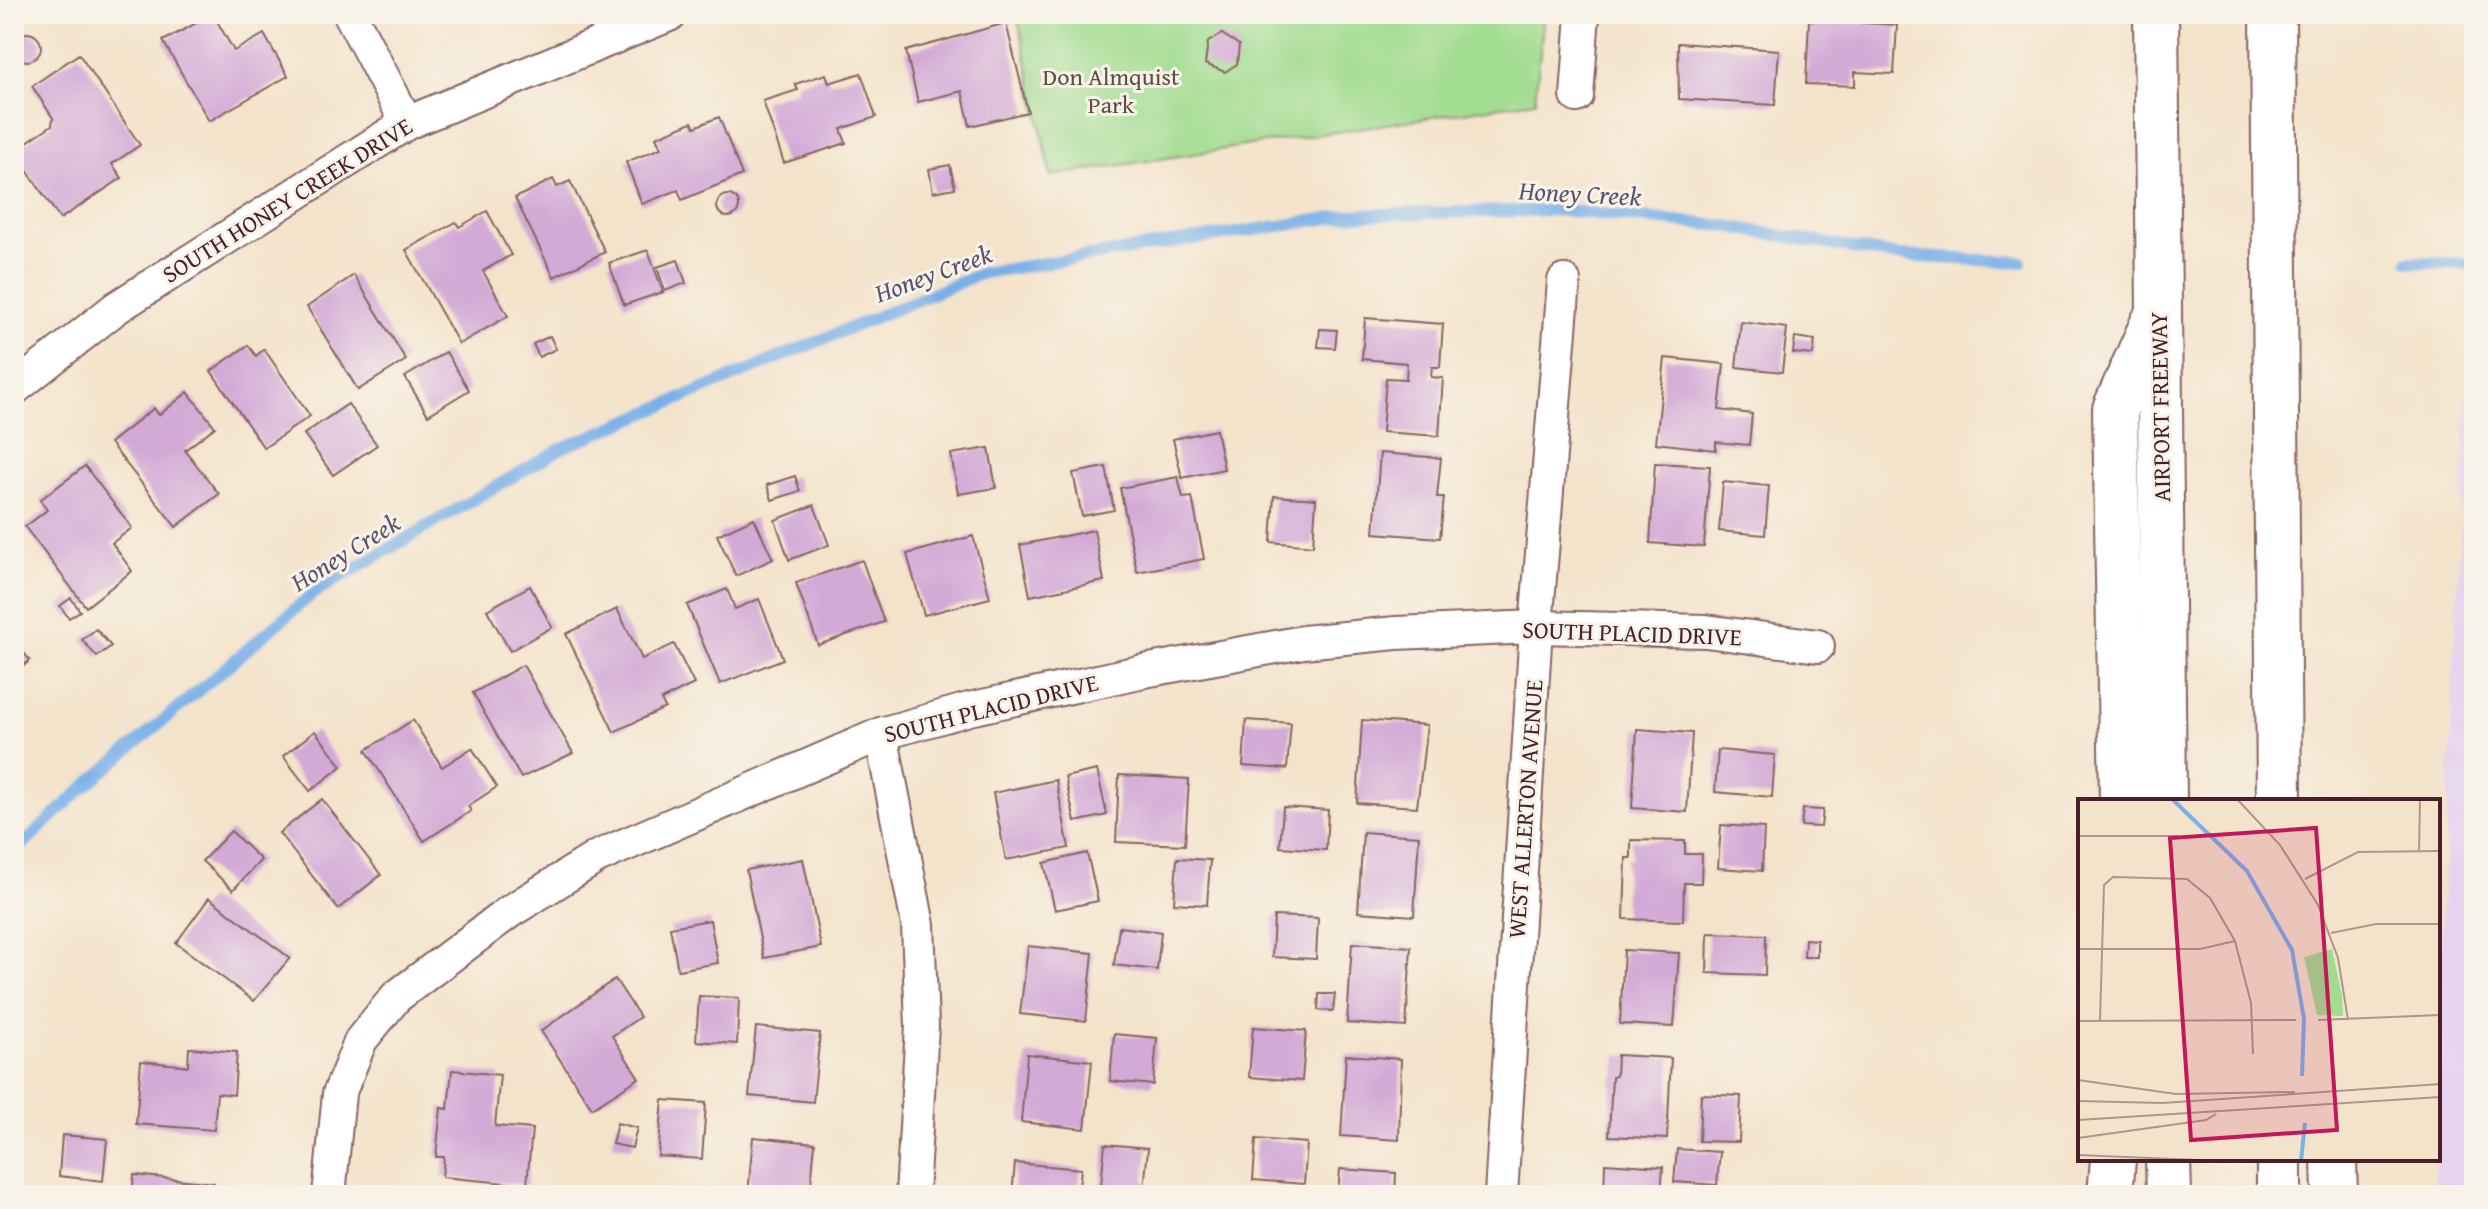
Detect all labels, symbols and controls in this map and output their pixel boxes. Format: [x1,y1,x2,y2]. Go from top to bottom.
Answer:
park label: Don Almquist Park [1043,59,1180,122]
street label: SOUTH HONEY CREEK DRIVE [155,109,419,291]
water label: Honey Creek [1517,170,1642,216]
water label: Honey Creek [868,234,997,313]
street label: AIRPORT FREEWAY [2141,311,2179,503]
water label: Honey Creek [282,503,407,602]
street label: SOUTH PLACID DRIVE [1522,612,1742,654]
street label: SOUTH PLACID DRIVE [880,664,1102,752]
street label: WEST ALLERTON AVENUE [1498,678,1552,940]
inset map [2078,799,2440,1161]

